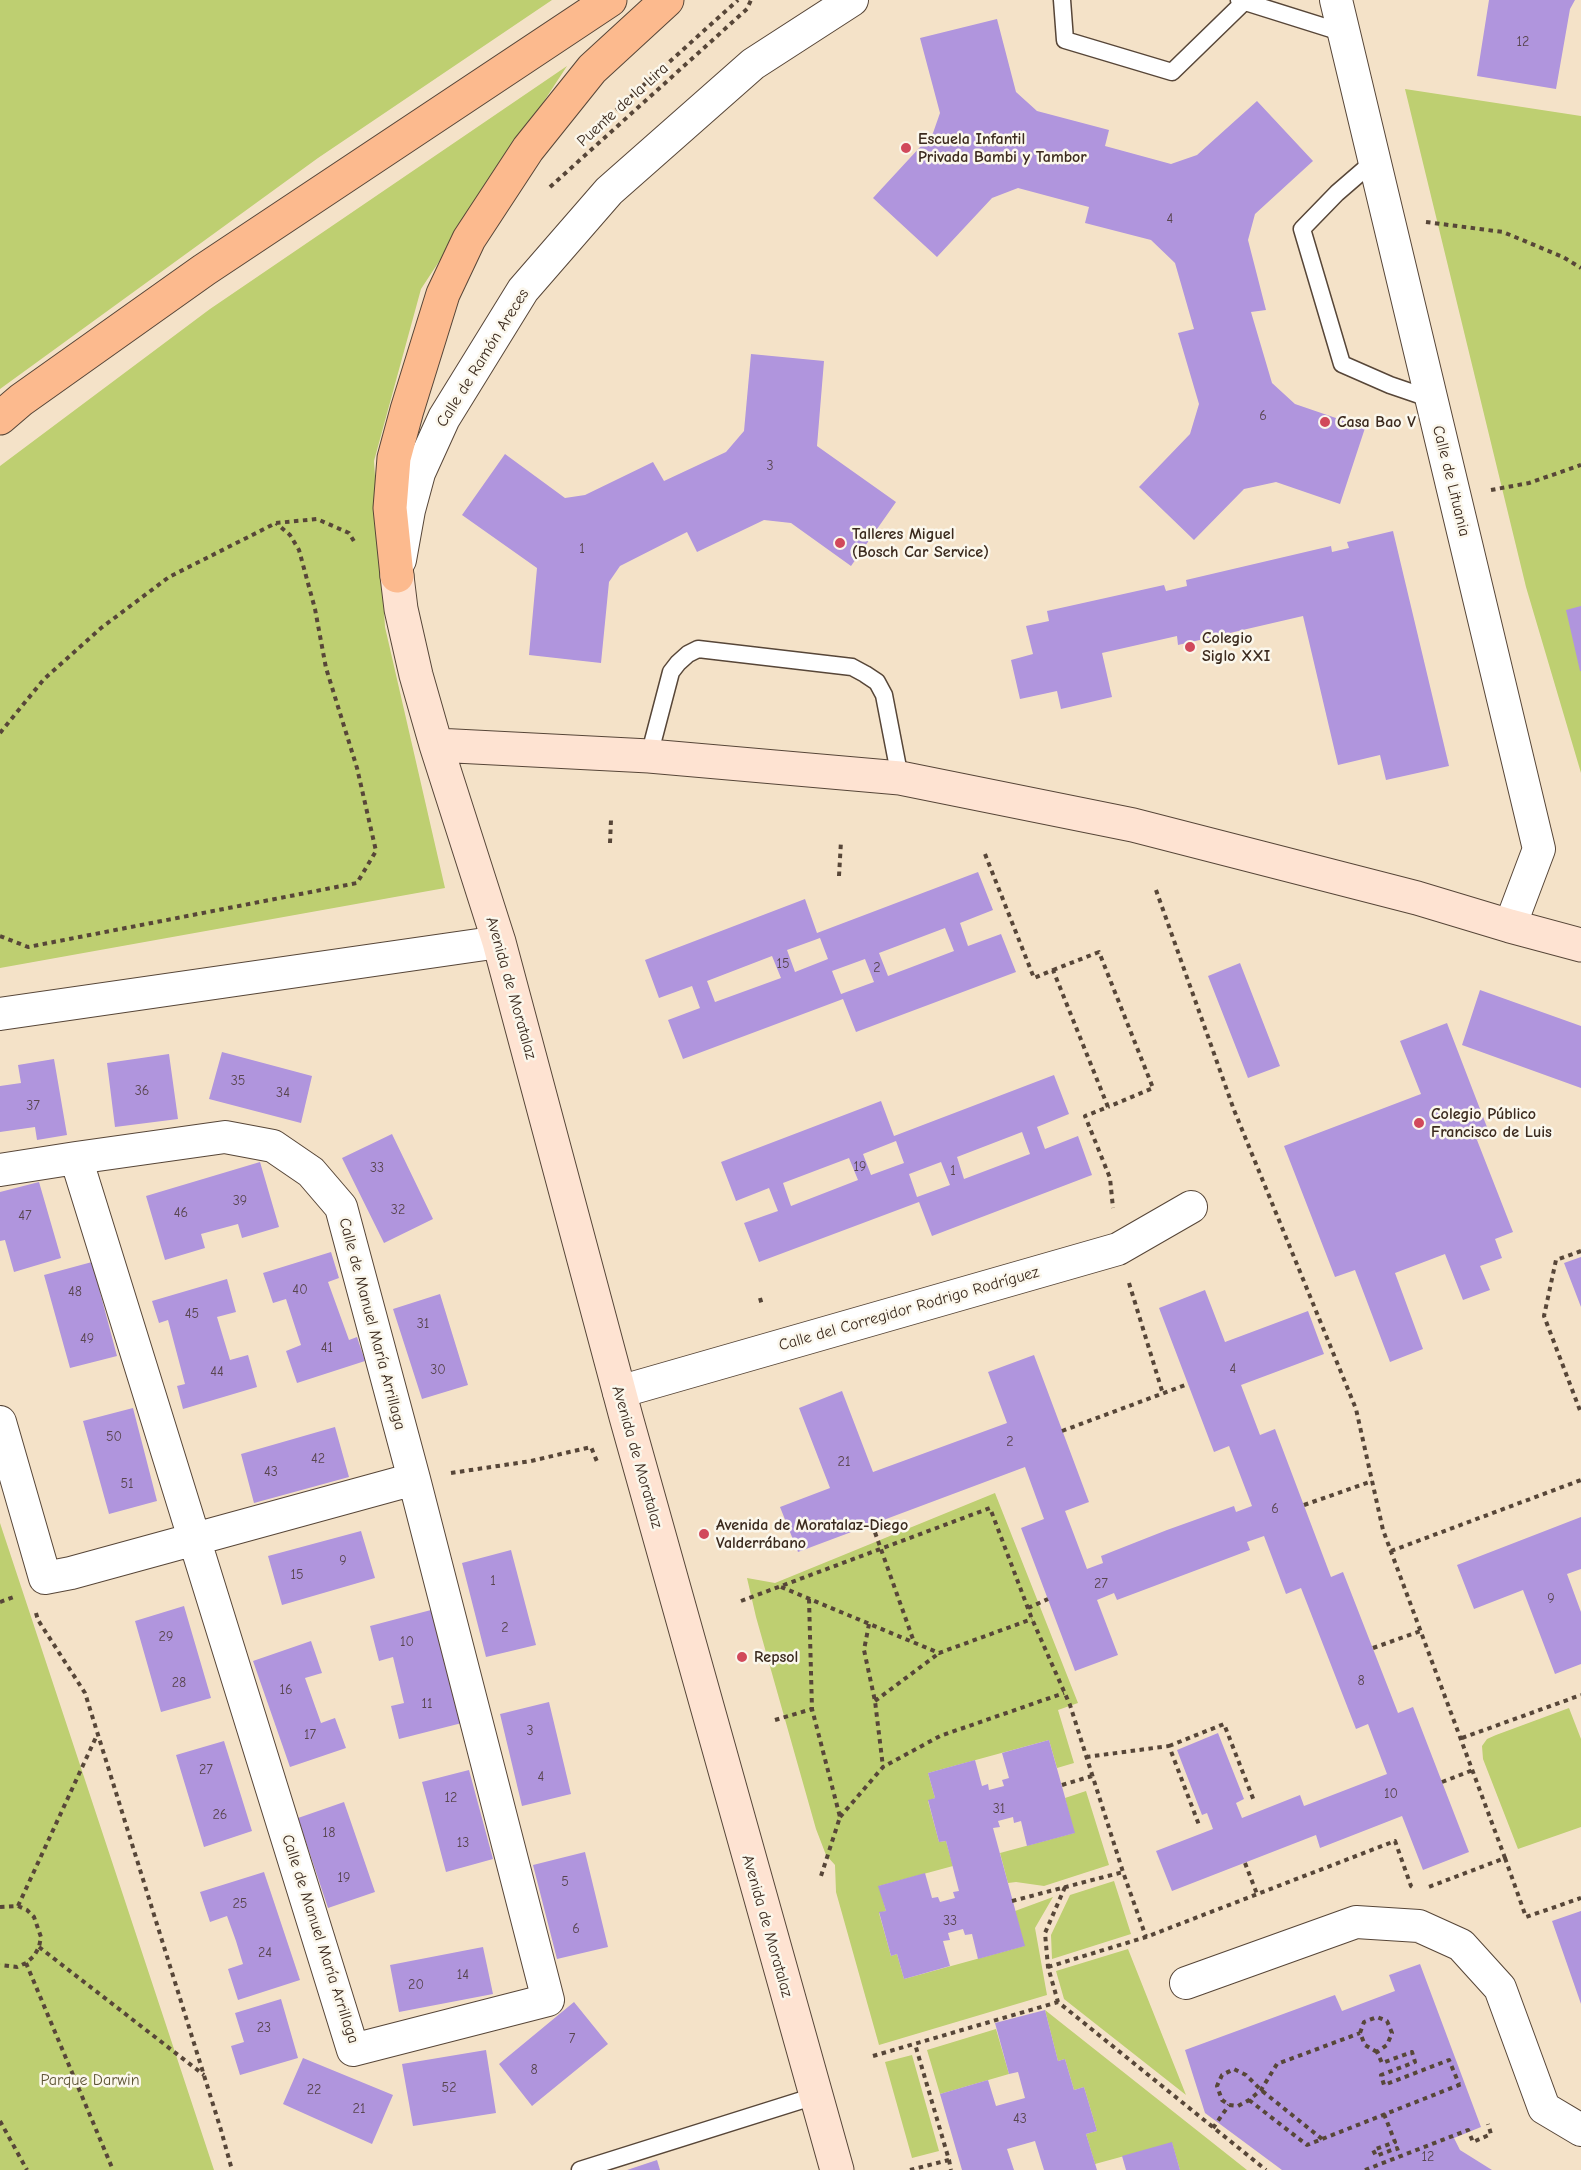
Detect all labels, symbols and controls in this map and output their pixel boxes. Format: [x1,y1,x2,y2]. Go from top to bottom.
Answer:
house number: 12 [1517,34,1529,50]
street label: Puente de la Lira [573,59,673,151]
place label: Escuela Infantil Privada Bambi y Tambor [918,129,1087,167]
marker: Escuela Infantil Privada Bambi y Tambor [899,141,913,155]
house number: 4 [1167,211,1173,227]
street label: Calle de Ramón Areces [433,285,533,431]
house number: 6 [1259,408,1267,424]
place label: Casa Bao V [1337,412,1416,432]
marker: Casa Bao V [1318,415,1332,429]
street label: Calle de Lituania [1428,424,1474,538]
house number: 3 [766,458,774,474]
place label: Talleres Miguel (Bosch Car Service) [852,524,989,562]
marker: Talleres Miguel (Bosch Car Service) [833,536,847,550]
house number: 1 [579,541,585,557]
place label: Colegio Siglo XXI [1202,628,1270,666]
marker: Colegio Siglo XXI [1183,640,1197,654]
street label: Avenida de Moratalaz [481,915,541,1061]
house number: 15 [776,956,790,972]
house number: 2 [873,960,881,976]
house number: 35 [231,1073,245,1089]
house number: 36 [135,1083,149,1099]
house number: 34 [276,1085,290,1101]
house number: 37 [26,1098,40,1114]
place label: Colegio Público Francisco de Luis [1431,1104,1552,1142]
marker: Colegio Público Francisco de Luis [1412,1116,1426,1130]
house number: 19 [854,1159,866,1175]
house number: 33 [370,1160,384,1176]
house number: 1 [950,1163,956,1179]
house number: 39 [233,1193,247,1209]
house number: 32 [391,1202,405,1218]
house number: 46 [174,1205,188,1221]
house number: 47 [18,1208,32,1224]
street label: Calle de Manuel María Arrillaga [334,1216,410,1432]
street label: Calle del Corregidor Rodrigo Rodríguez [777,1263,1041,1355]
house number: 40 [292,1282,308,1298]
house number: 48 [68,1284,82,1300]
house number: 45 [185,1306,199,1322]
house number: 31 [417,1316,429,1332]
house number: 49 [80,1331,94,1347]
house number: 41 [321,1340,333,1356]
house number: 4 [1230,1361,1236,1377]
house number: 30 [430,1362,446,1378]
house number: 44 [210,1364,224,1380]
street label: Avenida de Moratalaz [607,1384,667,1530]
house number: 50 [106,1429,122,1445]
house number: 2 [1006,1434,1014,1450]
house number: 42 [311,1451,325,1467]
house number: 21 [838,1454,850,1470]
house number: 43 [264,1464,278,1480]
house number: 51 [120,1476,134,1492]
house number: 6 [1271,1501,1279,1517]
place label: Avenida de Moratalaz-Diego Valderrábano [716,1515,908,1553]
marker: Avenida de Moratalaz-Diego Valderrábano [697,1527,711,1541]
house number: 9 [339,1553,347,1569]
house number: 15 [290,1567,304,1583]
house number: 1 [490,1573,496,1589]
house number: 27 [1094,1576,1108,1592]
house number: 9 [1547,1591,1555,1607]
house number: 2 [501,1620,509,1636]
house number: 29 [159,1629,173,1645]
house number: 10 [400,1634,414,1650]
place label: Repsol [754,1647,798,1667]
marker: Repsol [735,1650,749,1664]
house number: 8 [1357,1673,1365,1689]
house number: 28 [172,1675,186,1691]
house number: 16 [279,1682,293,1698]
house number: 11 [421,1696,433,1712]
house number: 3 [526,1723,534,1739]
house number: 17 [304,1727,316,1743]
house number: 27 [199,1762,213,1778]
house number: 4 [538,1769,544,1785]
house number: 10 [1384,1786,1398,1802]
house number: 12 [445,1790,457,1806]
house number: 31 [993,1801,1005,1817]
house number: 26 [213,1807,227,1823]
house number: 18 [323,1825,335,1841]
street label: Calle de Manuel María Arrillaga [277,1832,363,2046]
house number: 13 [457,1835,469,1851]
street label: Avenida de Moratalaz [737,1853,797,1999]
house number: 19 [338,1870,350,1886]
house number: 5 [561,1874,569,1890]
house number: 25 [233,1896,247,1912]
house number: 33 [943,1913,957,1929]
house number: 6 [572,1921,580,1937]
house number: 24 [258,1945,272,1961]
house number: 14 [457,1967,469,1983]
house number: 20 [408,1977,424,1993]
house number: 23 [257,2020,271,2036]
house number: 7 [569,2031,575,2047]
house number: 8 [530,2062,538,2078]
park label: Parque Darwin [40,2070,140,2090]
house number: 52 [442,2080,456,2096]
house number: 22 [307,2082,321,2098]
house number: 21 [353,2101,365,2117]
house number: 43 [1013,2111,1027,2127]
house number: 12 [1422,2149,1434,2165]

